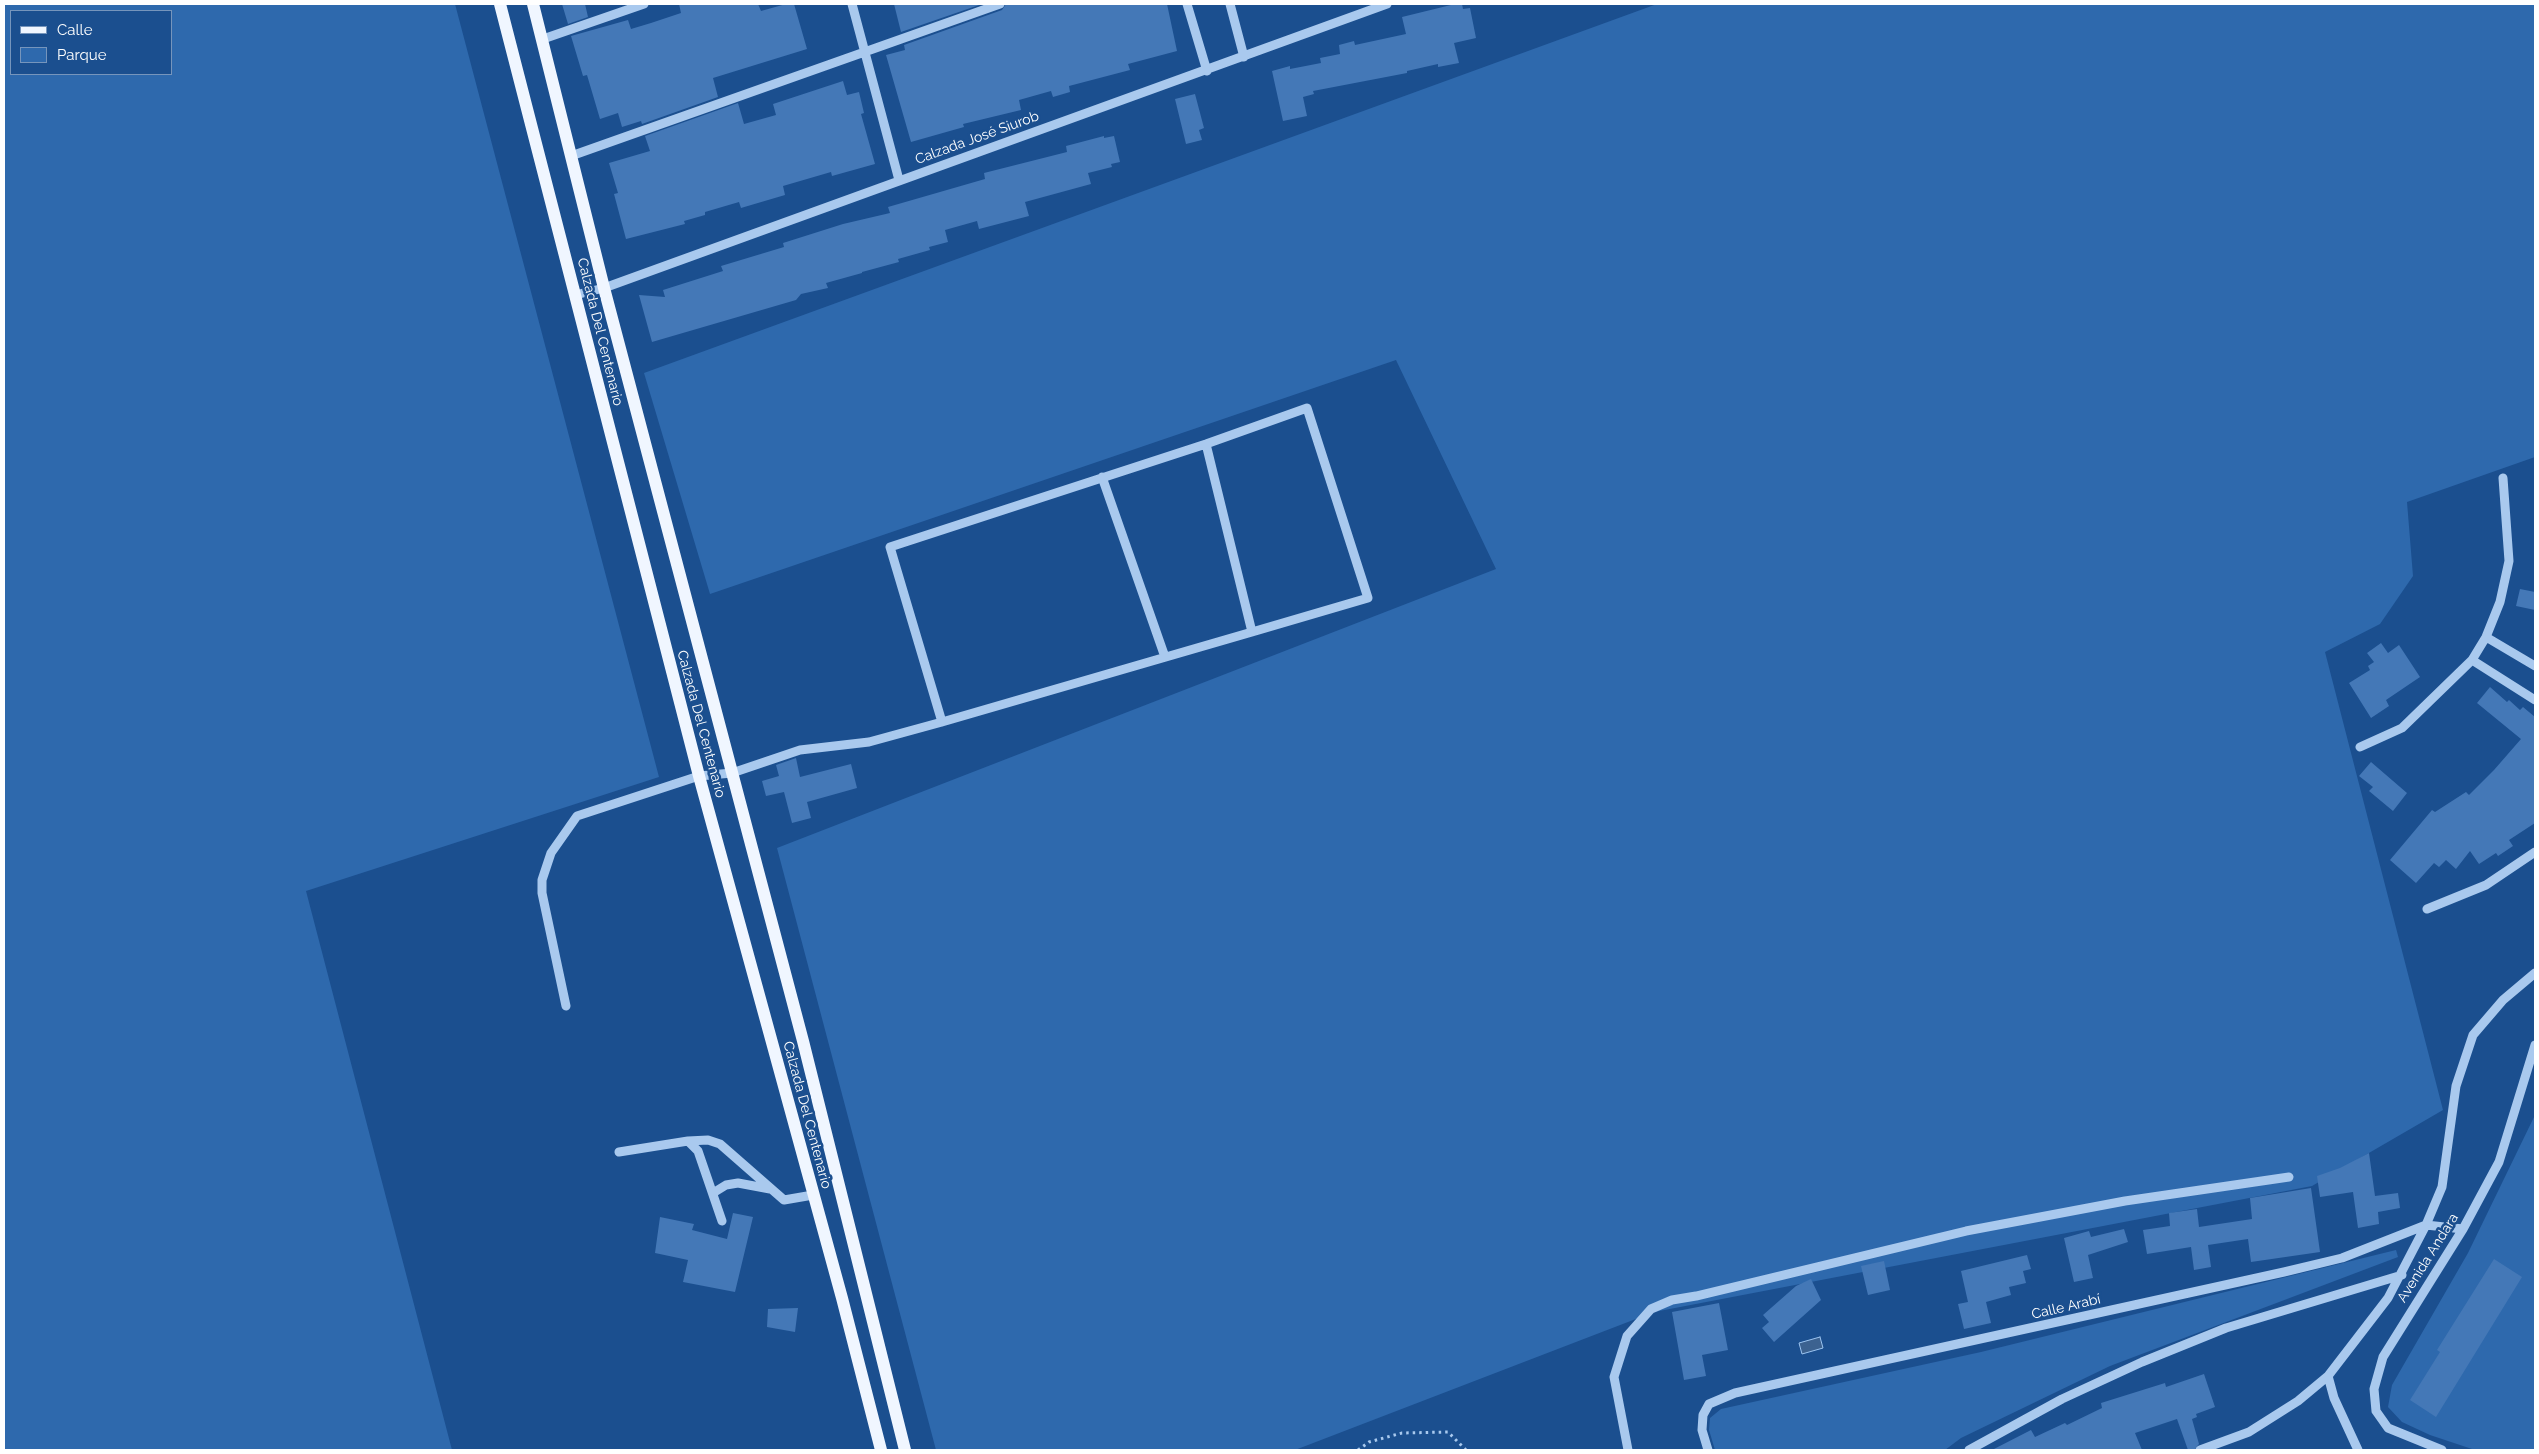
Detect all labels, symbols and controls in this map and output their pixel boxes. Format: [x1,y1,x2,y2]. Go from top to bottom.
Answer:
legend [10,10,172,75]
text: Calle [57,21,92,39]
text: Parque [57,46,106,64]
street label: Calzada José Siurob [913,108,1041,168]
street label: Calzada Del Centenario [573,256,627,408]
street label: Calzada Del Centenario [673,648,729,800]
street label: Calzada Del Centenario [779,1039,835,1191]
street label: Avenida Andara [2394,1210,2462,1306]
street label: Calle Arabí [2030,1291,2102,1323]

